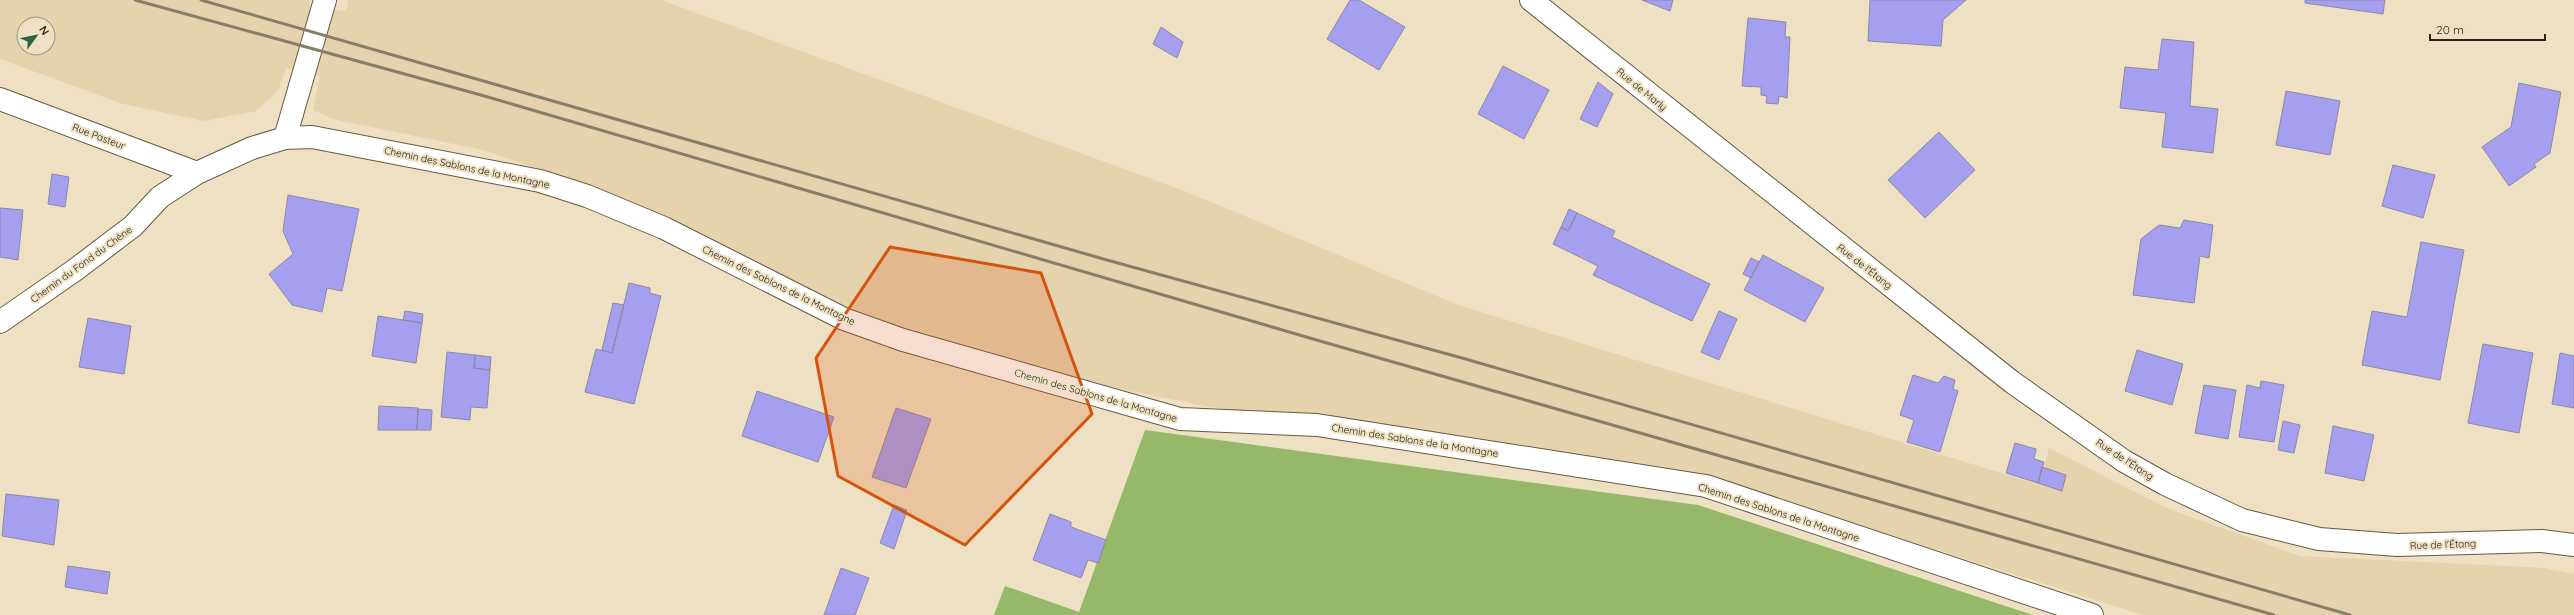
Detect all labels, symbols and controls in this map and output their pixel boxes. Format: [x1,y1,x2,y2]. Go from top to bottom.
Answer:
north arrow [16,16,56,56]
scale bar [2430,16,2545,42]
text: 20 m [2436,22,2464,37]
text: N [36,23,52,38]
street label: Rue de Marly [1614,65,1670,114]
street label: Rue Pasteur [70,120,127,153]
street label: Chemin des Sablons de la Montagne [383,144,551,191]
street label: Chemin du Fond du Chêne [28,223,135,306]
street label: Rue de l'Étang [1834,241,1895,292]
street label: Chemin des Sablons de la Montagne [700,243,858,328]
street label: Chemin des Sablons de la Montagne [1013,366,1179,425]
street label: Chemin des Sablons de la Montagne [1331,421,1500,460]
street label: Rue de l'Étang [2093,436,2156,483]
street label: Chemin des Sablons de la Montagne [1697,480,1861,545]
street label: Rue de l'Étang [2410,537,2476,552]

